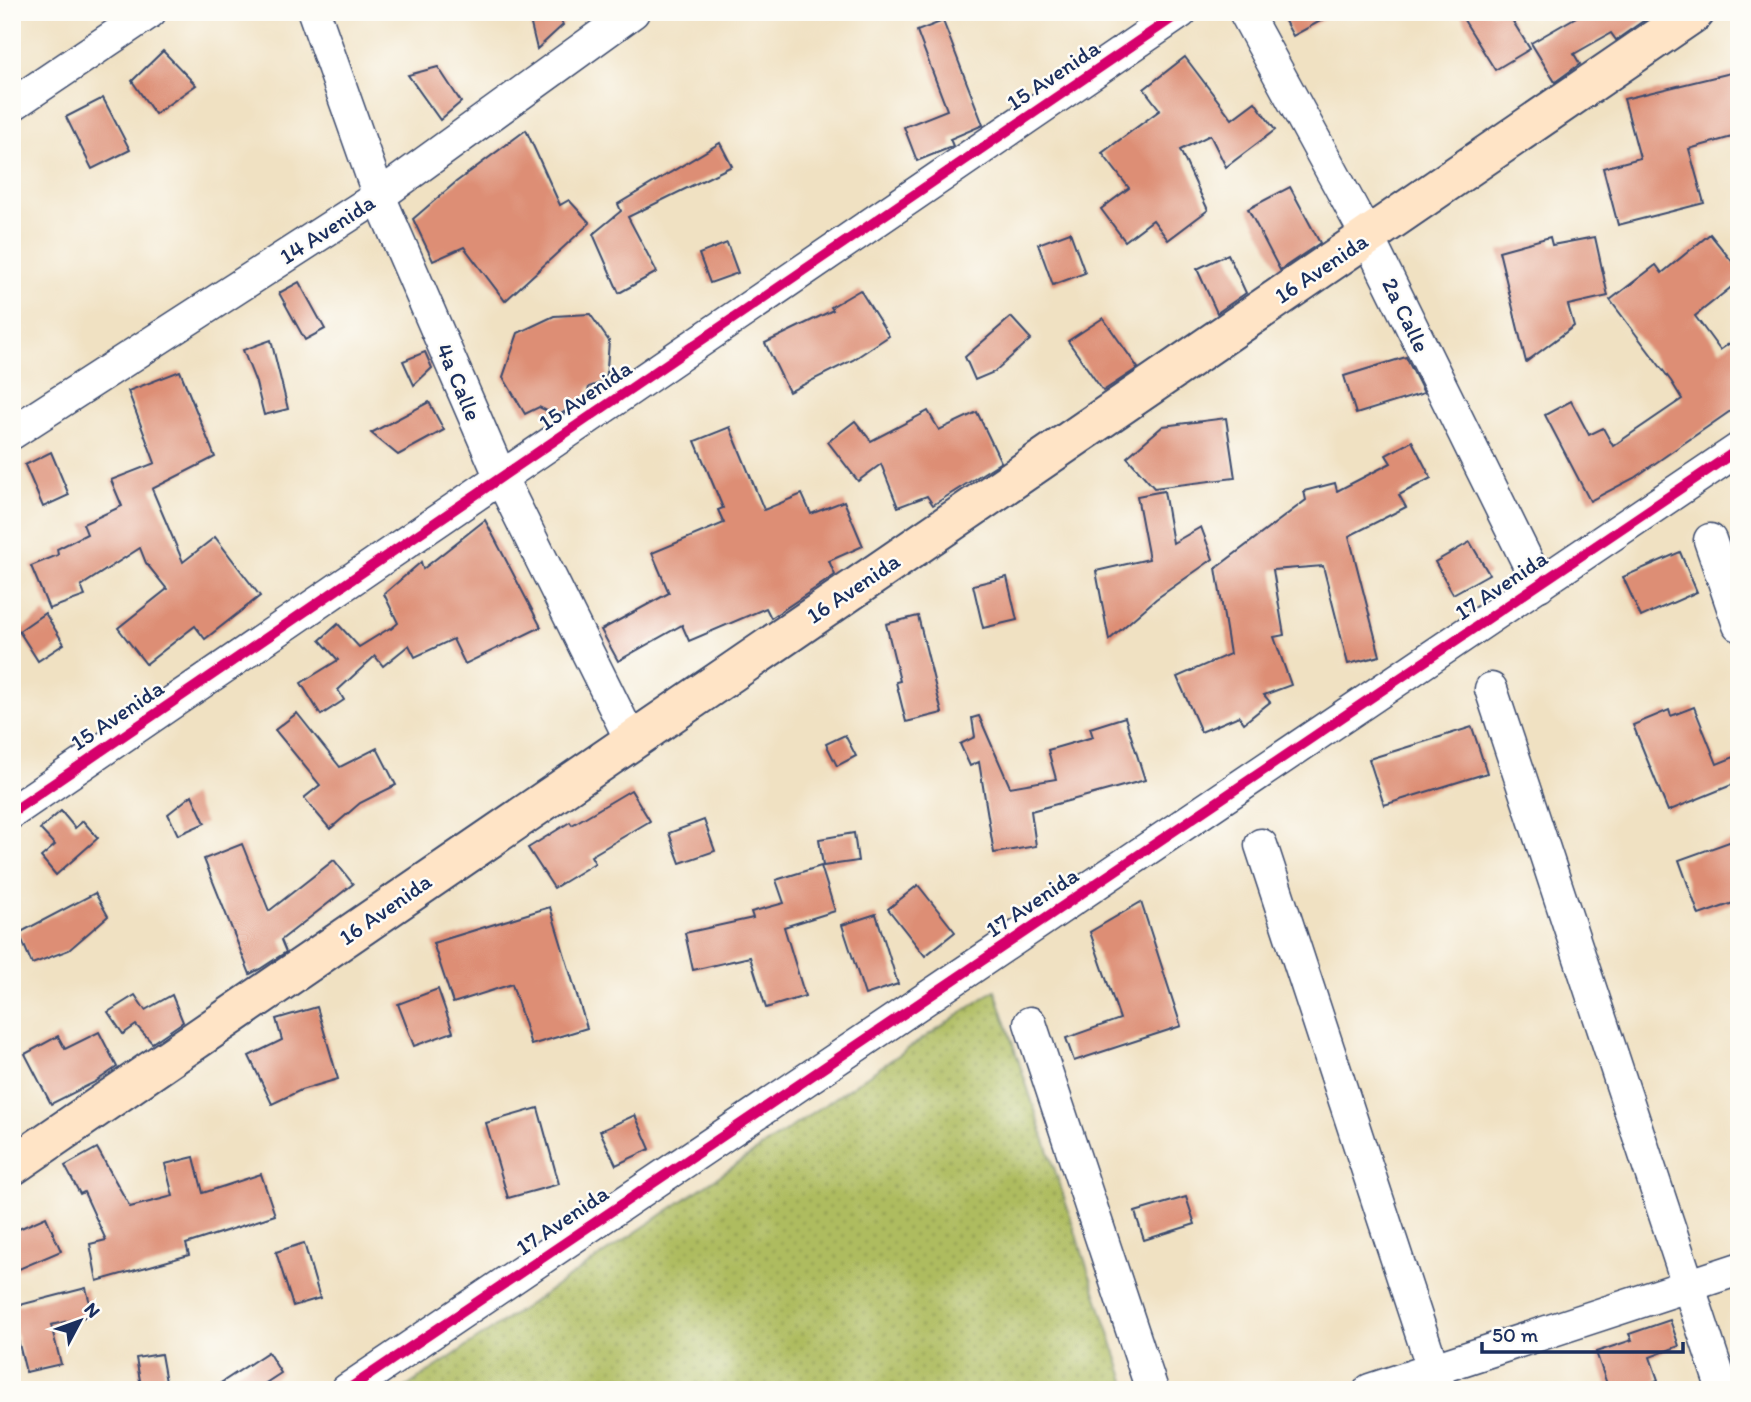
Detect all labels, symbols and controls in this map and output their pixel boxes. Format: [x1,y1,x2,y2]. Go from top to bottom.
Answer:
street label: 15 Avenida [1001,34,1105,116]
street label: 14 Avenida [274,188,380,270]
street label: 16 Avenida [1269,227,1373,309]
street label: 2a Calle [1376,273,1436,357]
street label: 4a Calle [430,339,488,425]
street label: 15 Avenida [533,354,637,436]
street label: 17 Avenida [1449,544,1553,626]
street label: 16 Avenida [801,547,905,629]
street label: 15 Avenida [65,674,169,756]
street label: 17 Avenida [980,861,1084,943]
street label: 16 Avenida [333,867,437,951]
street label: 17 Avenida [510,1179,614,1261]
north arrow [46,1286,116,1356]
text: N [80,1298,105,1323]
scale bar [1482,1311,1683,1355]
text: 50 m [1492,1322,1539,1347]

